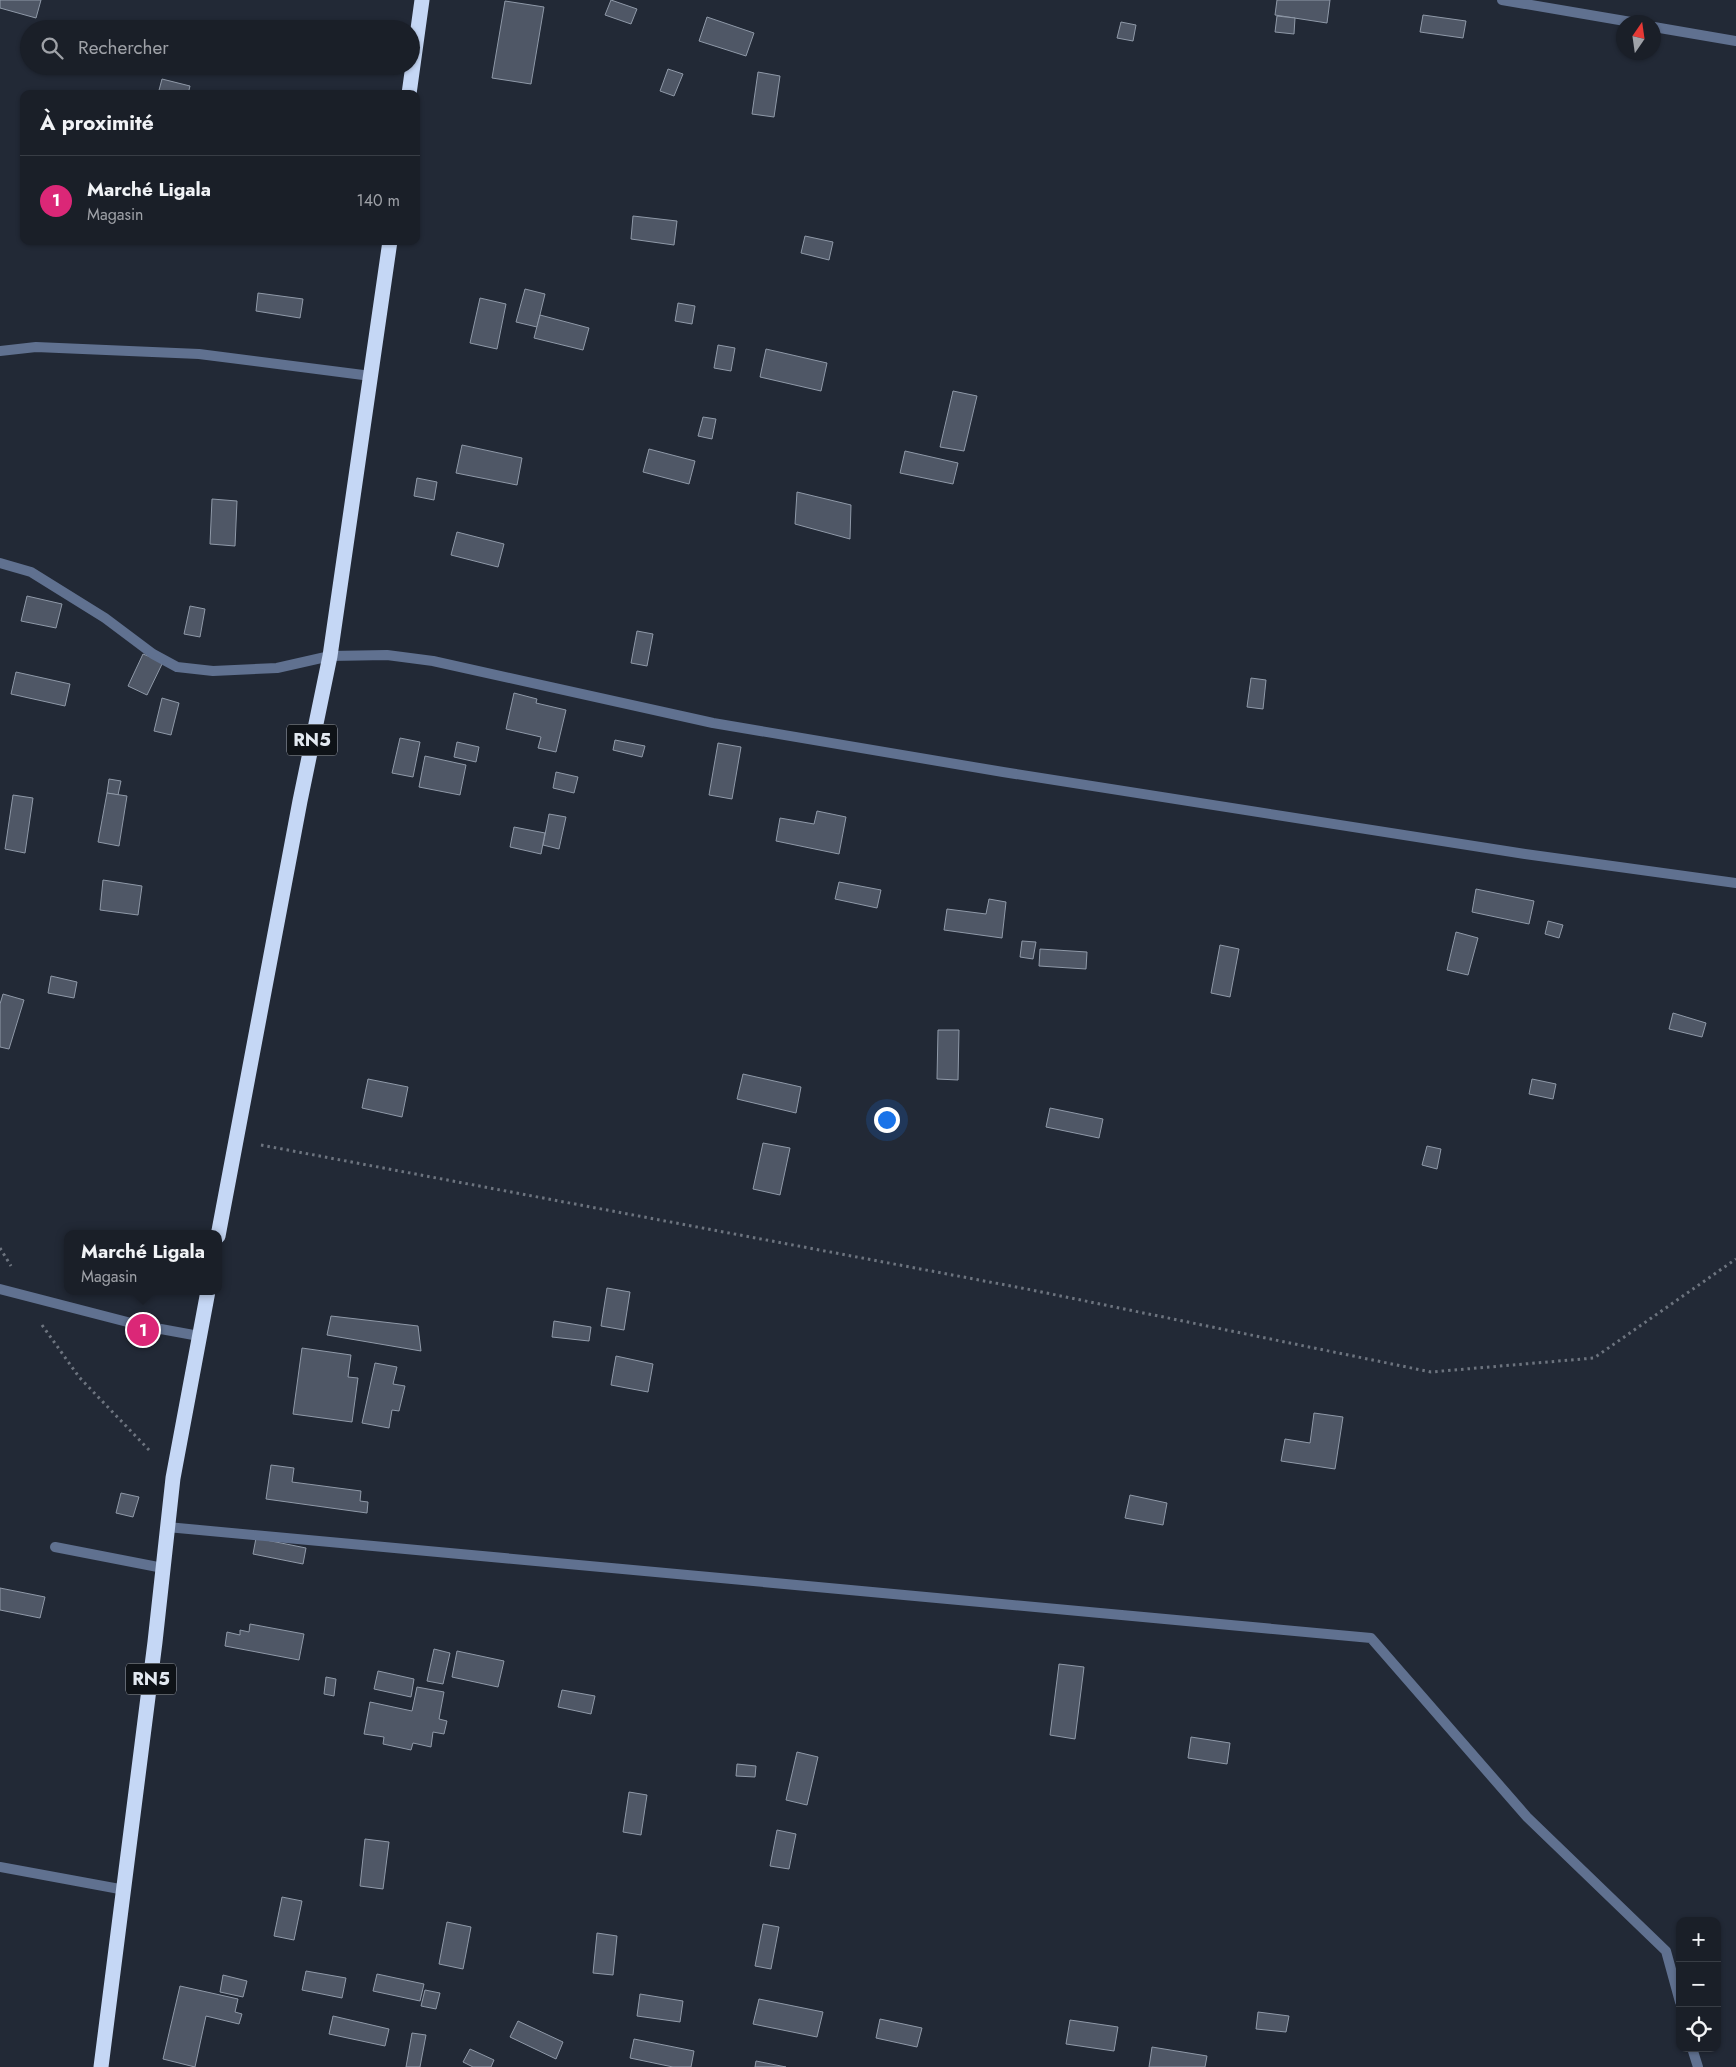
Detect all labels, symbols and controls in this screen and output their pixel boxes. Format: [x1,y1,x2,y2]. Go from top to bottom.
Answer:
north arrow [1616,15,1661,60]
search box [20,20,420,75]
icon: search [38,34,66,62]
text: Rechercher [78,34,169,61]
text: À proximité [40,108,154,138]
text: Marché Ligala [87,176,211,203]
text: 1 [52,189,60,212]
text: 140 m [357,189,400,212]
text: Magasin [87,203,143,226]
road number: RN5 [287,724,337,756]
your location [874,1107,900,1133]
popup [64,1230,222,1295]
text: Marché Ligala [81,1238,205,1265]
text: Magasin [81,1265,138,1288]
pin: 1 [127,1311,159,1349]
road number: RN5 [126,1664,176,1695]
map controls [1676,1917,1721,2052]
button: + [1676,1917,1721,1962]
button: − [1676,1962,1721,2007]
button: locate [1676,2007,1721,2052]

